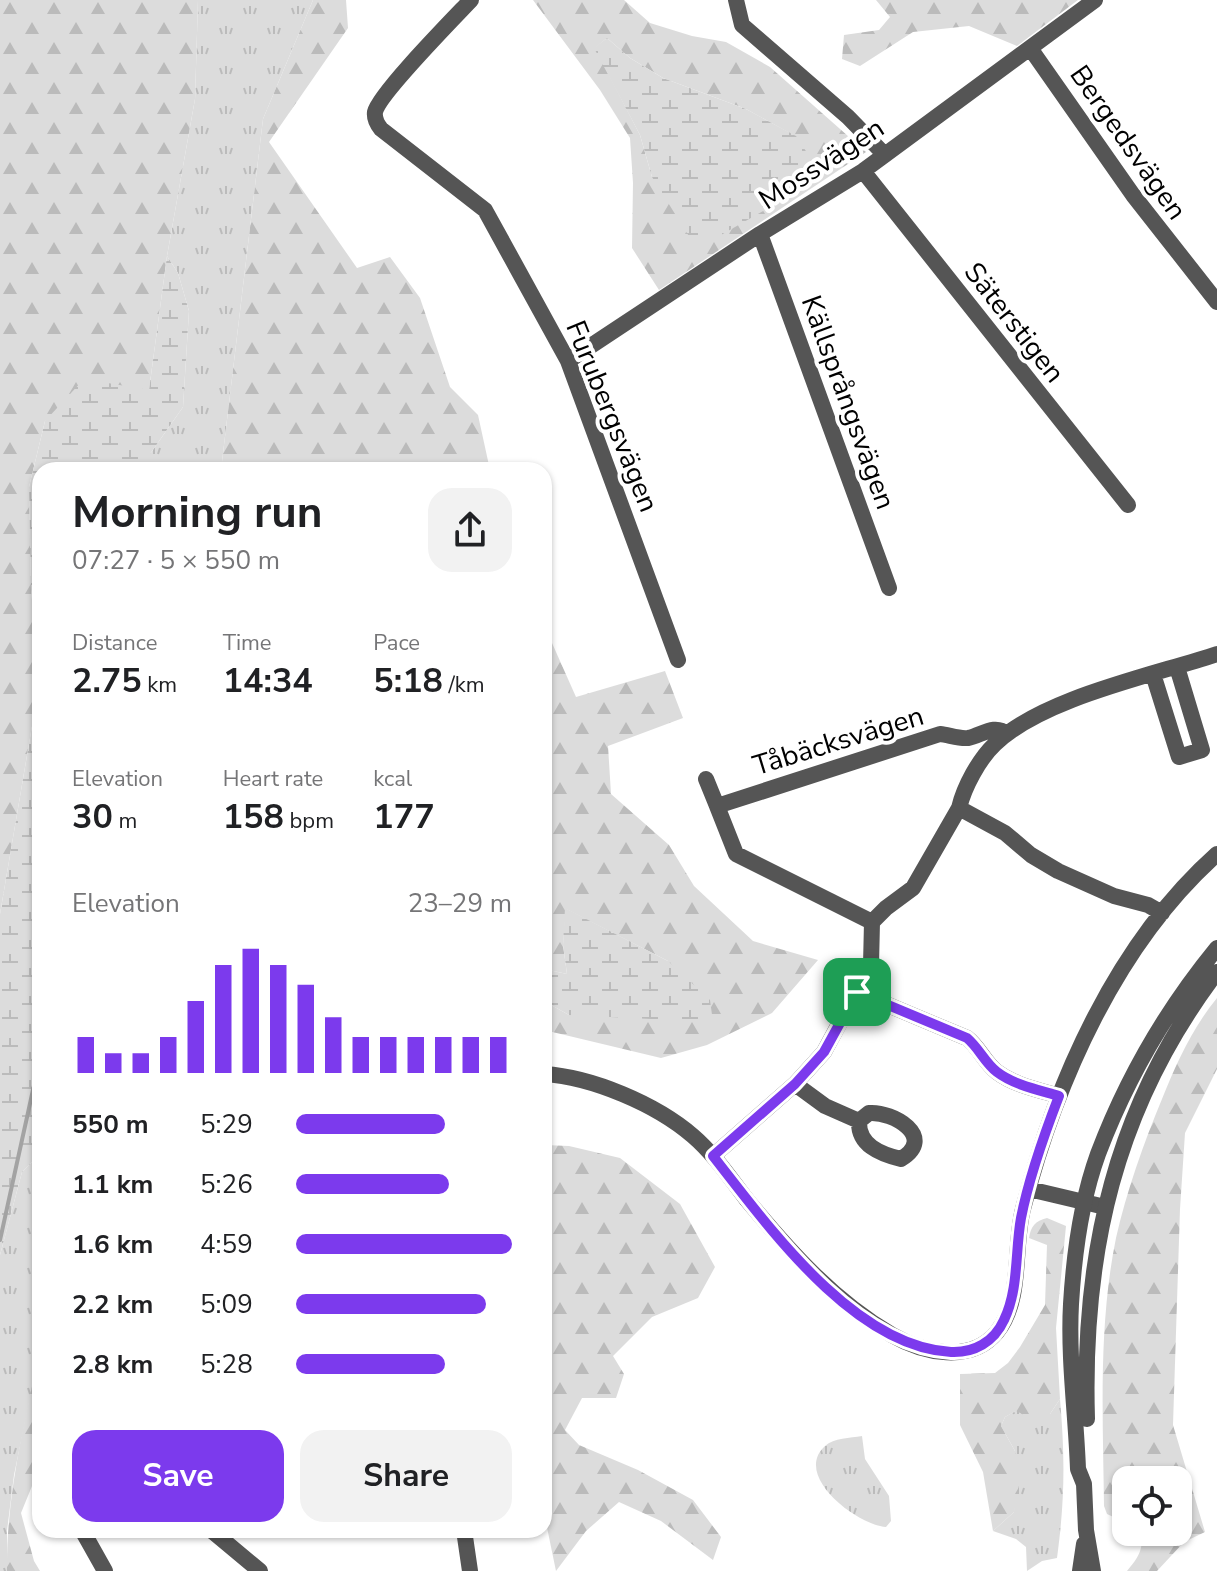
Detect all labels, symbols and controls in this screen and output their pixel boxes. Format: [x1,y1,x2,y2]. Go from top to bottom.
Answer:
street label: Bergedsvägen [1061,58,1196,227]
street label: Mossvägen [752,109,892,219]
street label: Säterstigen [955,254,1073,391]
street label: Källsprångsvägen [792,290,904,515]
street label: Furubergsvägen [556,315,668,518]
text: Morning run [72,483,322,543]
button: share [428,488,512,572]
text: 07:27 · 5 × 550 m [72,543,280,578]
text: Distance [72,628,157,658]
text: Time [223,628,272,658]
text: Pace [373,628,420,658]
text: 2.75 [72,658,142,704]
text: 14:34 [223,658,313,704]
text: 5:18 [373,658,443,704]
text: km [142,670,177,700]
text: /km [443,670,485,700]
street label: Tåbäcksvägen [748,697,928,785]
text: Elevation [72,764,163,794]
text: Heart rate [223,764,323,794]
text: kcal [373,764,412,794]
text: 30 [72,794,113,840]
text: 158 [223,794,284,840]
text: 177 [373,794,435,840]
text: m [113,806,137,836]
text: bpm [284,806,334,836]
text: Elevation [72,886,180,921]
text: 23–29 m [408,886,512,921]
pin [823,958,891,1026]
icon: arrive [835,970,879,1014]
text: 550 m [72,1107,149,1142]
text: 5:29 [200,1107,253,1142]
text: 1.1 km [72,1167,153,1202]
text: 5:26 [200,1167,253,1202]
text: 1.6 km [72,1227,153,1262]
text: 4:59 [200,1227,253,1262]
text: 2.2 km [72,1287,153,1322]
text: 5:09 [200,1287,253,1322]
text: 2.8 km [72,1347,153,1382]
text: 5:28 [200,1347,253,1382]
button: Save [72,1430,284,1522]
button: Share [300,1430,512,1522]
map controls [1112,1466,1192,1546]
button: locate [1112,1466,1192,1546]

